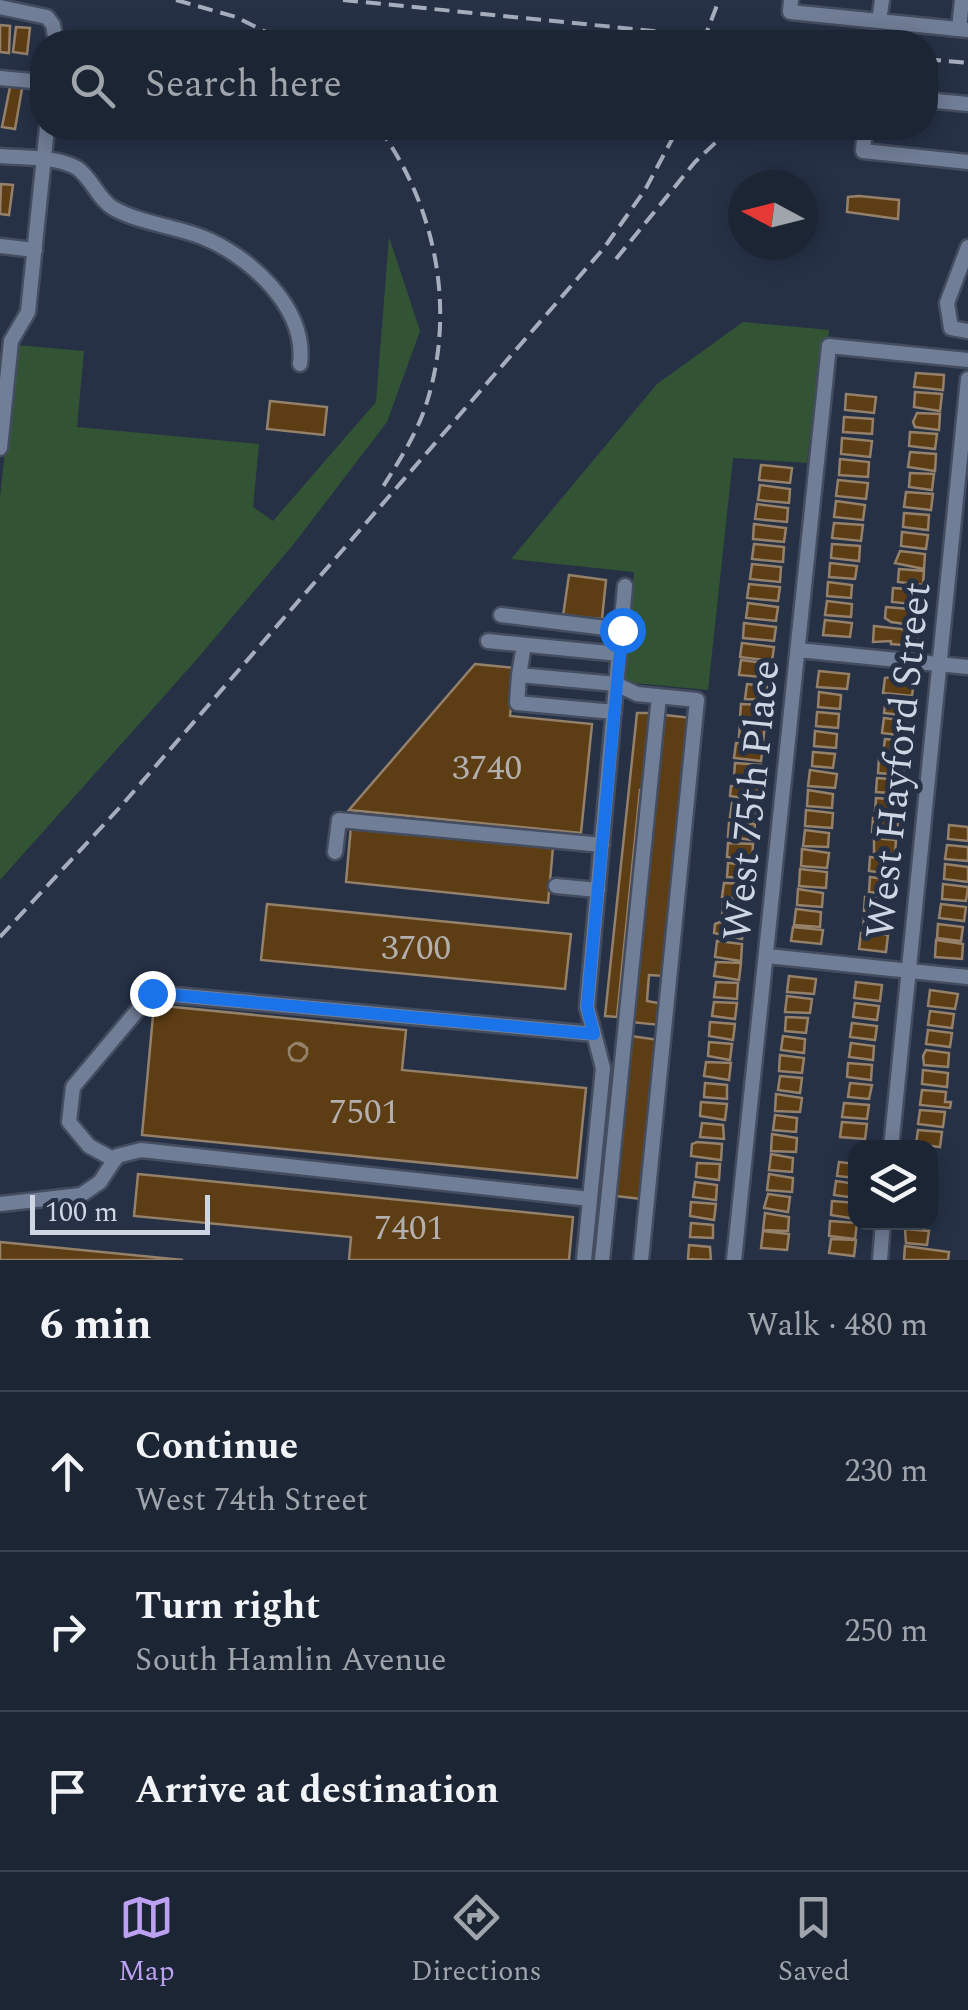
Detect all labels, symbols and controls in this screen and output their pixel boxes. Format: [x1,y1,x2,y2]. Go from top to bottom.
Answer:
search box [30,30,938,140]
text: Search here [145,56,342,114]
icon: search [65,58,120,113]
north arrow [728,170,818,260]
street label: West Hayford Street [850,579,949,942]
route start [600,608,646,654]
street label: West 75th Place [707,657,798,943]
house number: 3740 [452,742,522,795]
house number: 3700 [381,922,451,975]
route end [130,971,176,1017]
house number: 7501 [329,1086,399,1139]
map controls [848,1140,938,1230]
button: layers [848,1140,938,1230]
scale bar [30,1190,210,1234]
text: 100 m [45,1191,118,1234]
house number: 7401 [374,1202,444,1255]
text: 6 min [40,1294,152,1357]
text: Walk · 480 m [747,1301,928,1350]
text: Continue [135,1418,298,1476]
icon: ahead [40,1444,95,1499]
text: 230 m [844,1447,928,1496]
text: West 74th Street [135,1476,368,1525]
text: Turn right [135,1578,320,1636]
icon: right [40,1604,95,1659]
text: 250 m [844,1607,928,1656]
text: South Hamlin Avenue [135,1636,447,1685]
text: Arrive at destination [135,1762,499,1820]
icon: arrive [40,1764,95,1819]
tab: Map [118,1890,175,1993]
tab: Directions [411,1890,542,1993]
tab: Saved [778,1890,850,1993]

